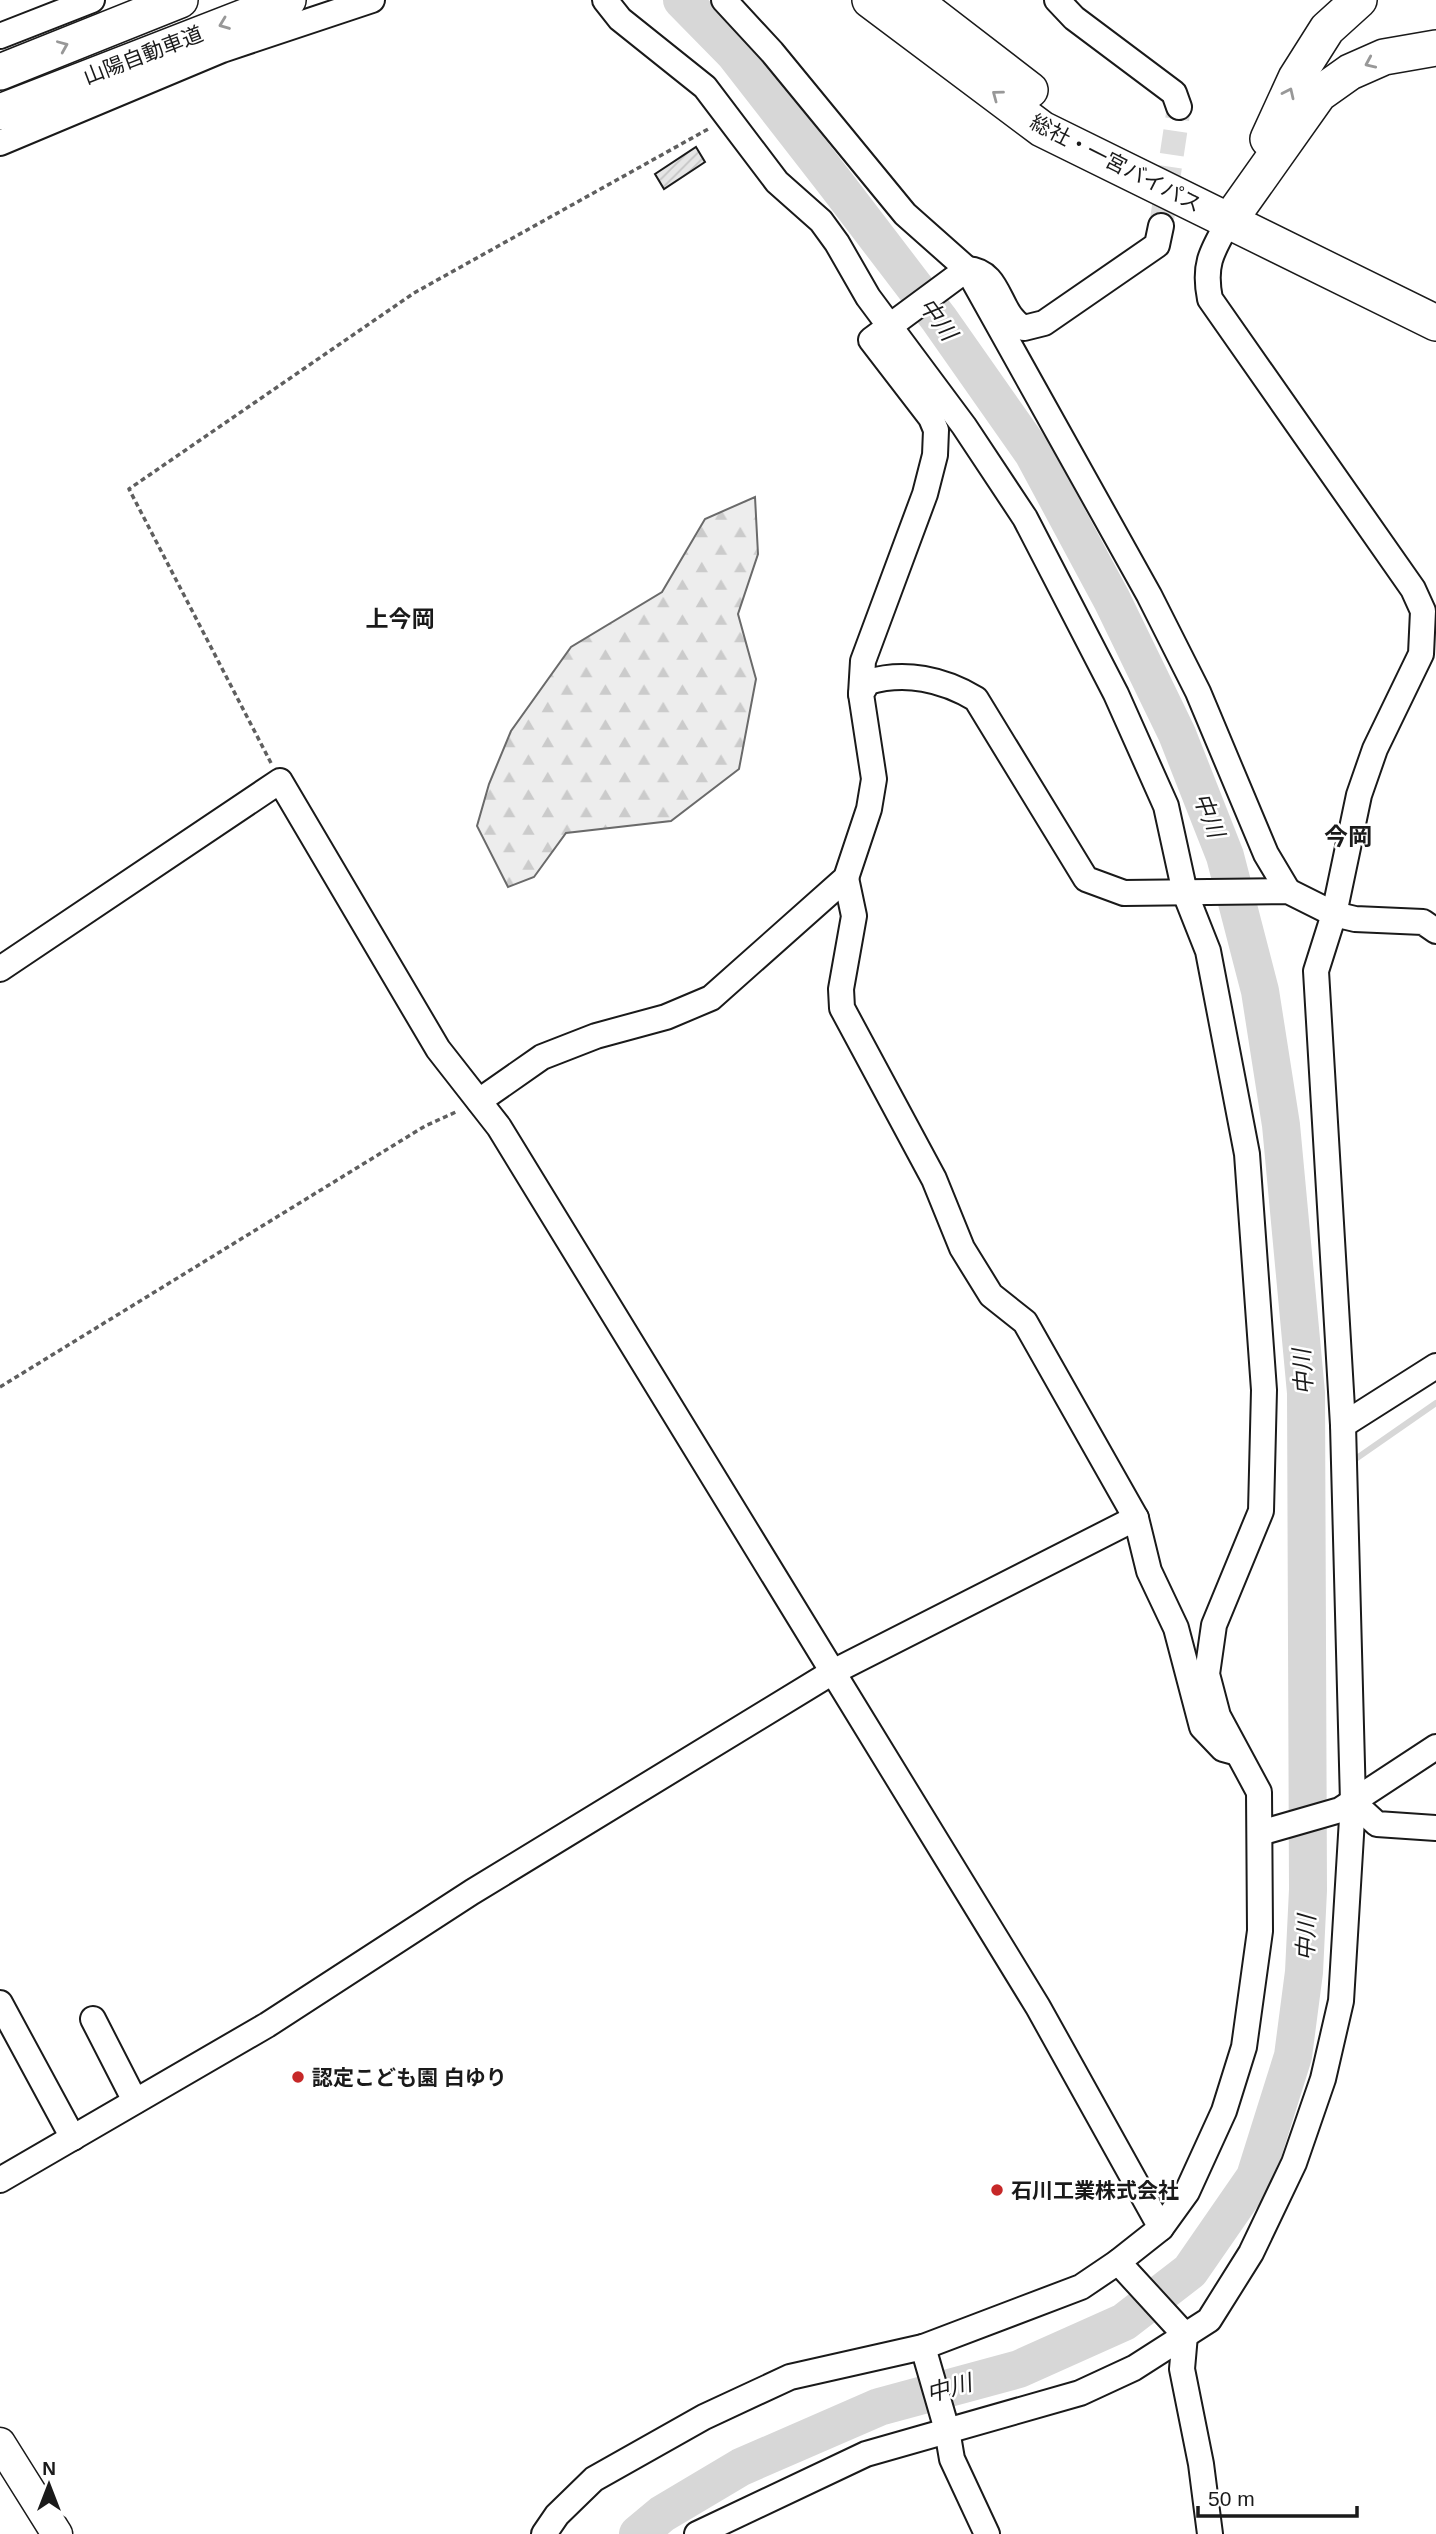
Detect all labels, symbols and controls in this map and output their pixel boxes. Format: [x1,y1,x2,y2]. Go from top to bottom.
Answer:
one-way arrow [218,16,230,30]
street label: 山陽自動車道 [80,22,206,88]
one-way arrow [56,40,68,54]
one-way arrow [1365,55,1377,69]
one-way arrow [1281,88,1295,100]
one-way arrow [992,91,1005,104]
street label: 総社・一宮バイパス [1027,110,1205,216]
water label: 中川 [914,293,964,348]
district label: 上今岡 [366,606,435,632]
water label: 中川 [1189,789,1230,844]
district label: 今岡 [1324,823,1372,850]
water label: 中川 [1288,1345,1318,1396]
water label: 中川 [1292,1912,1320,1961]
place label: 認定こども園 白ゆり [312,2066,507,2089]
marker: 認定こども園 白ゆり [290,2069,306,2085]
place label: 石川工業株式会社 [1011,2179,1179,2202]
marker: 石川工業株式会社 [989,2182,1005,2198]
water label: 中川 [923,2368,978,2407]
north arrow [14,2450,84,2520]
text: N [42,2458,56,2479]
scale bar [1198,2474,1357,2518]
text: 50 m [1208,2487,1255,2510]

